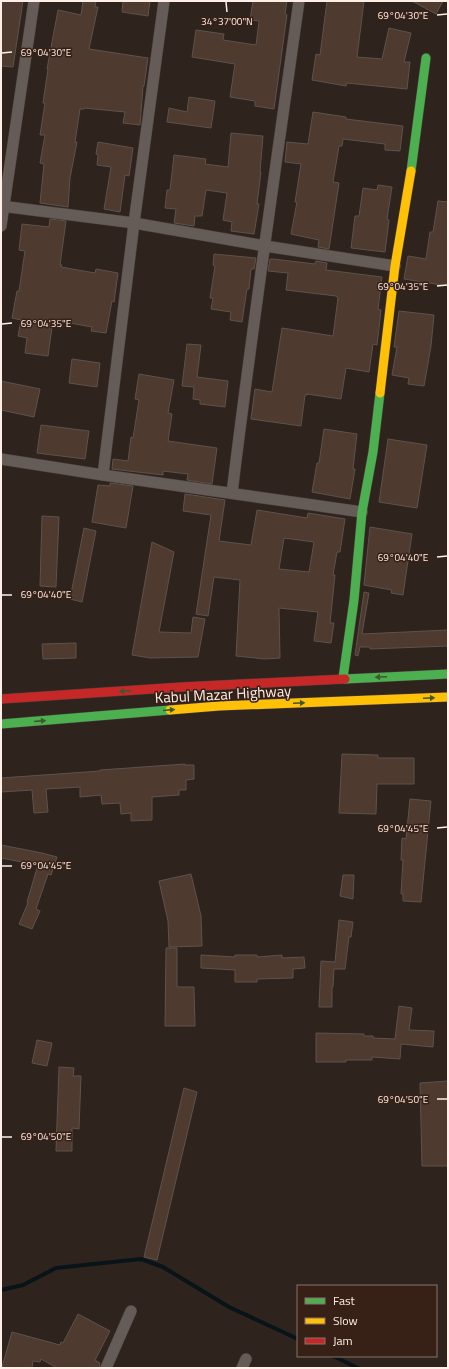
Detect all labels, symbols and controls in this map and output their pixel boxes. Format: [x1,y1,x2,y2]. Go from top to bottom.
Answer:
text: 69°04'30"E [378,8,429,23]
text: 34°37'00"N [201,14,253,29]
text: 69°04'30"E [21,45,72,60]
text: 69°04'35"E [378,279,429,294]
text: 69°04'35"E [21,316,72,331]
text: 69°04'40"E [378,550,429,565]
text: 69°04'40"E [21,587,72,602]
one-way arrow [374,674,387,680]
street label: Kabul Mazar Highway [154,679,292,709]
one-way arrow [119,687,131,694]
one-way arrow [423,695,436,701]
one-way arrow [293,700,306,706]
one-way arrow [163,707,175,714]
one-way arrow [34,718,46,724]
text: 69°04'45"E [378,821,429,836]
text: 69°04'45"E [21,858,72,873]
text: 69°04'50"E [378,1092,429,1107]
text: 69°04'50"E [21,1129,72,1144]
legend [297,1285,437,1357]
text: Fast [333,1291,356,1310]
text: Slow [333,1311,358,1330]
text: Jam [333,1331,353,1350]

